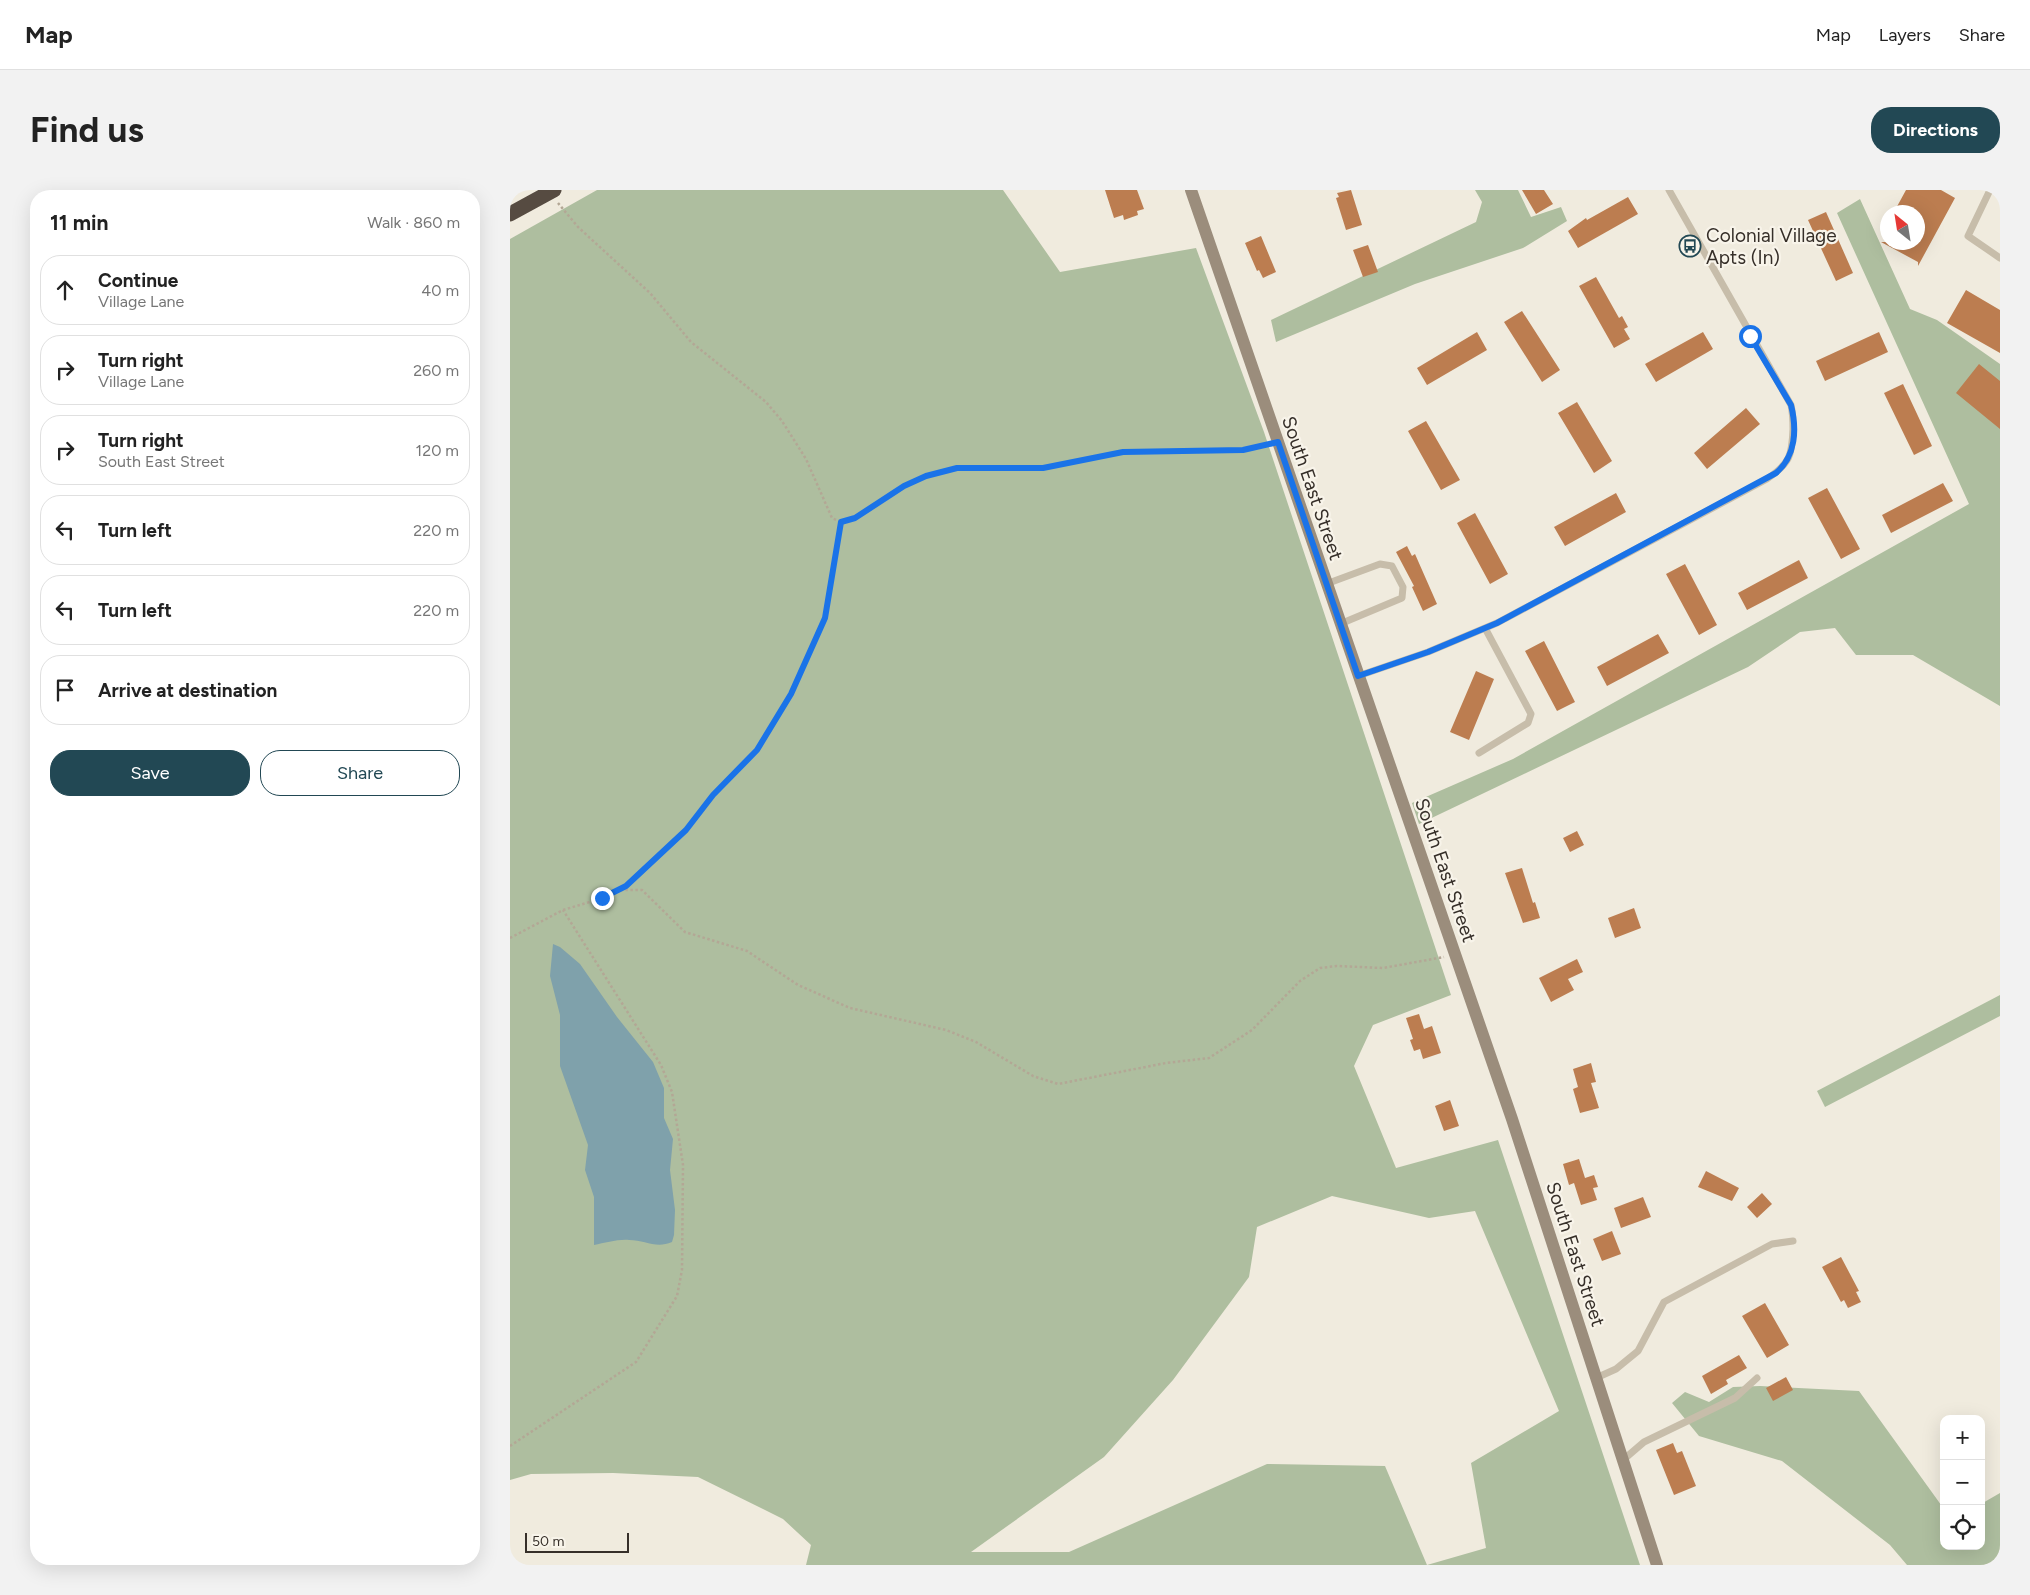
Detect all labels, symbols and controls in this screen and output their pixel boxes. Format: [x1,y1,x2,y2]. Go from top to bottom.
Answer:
text: Map [25,20,73,49]
text: Map [1816,24,1851,46]
text: Layers [1879,24,1931,46]
text: Share [1959,24,2005,46]
button: Directions [1871,107,2000,153]
text: Find us [30,109,144,151]
north arrow [1880,205,1925,250]
text: 11 min [50,210,108,235]
text: Walk · 860 m [367,213,460,232]
place label: Colonial Village Apts (In) [1706,224,1837,269]
bus stop icon: Colonial Village Apts (In) [1678,234,1702,258]
text: Continue [98,269,178,292]
icon: ahead [51,276,79,304]
text: 40 m [421,281,459,300]
text: Village Lane [98,292,184,311]
route start [1739,325,1762,348]
text: Turn right [98,349,184,372]
icon: right [51,356,79,384]
text: 260 m [413,361,459,380]
text: Village Lane [98,372,184,391]
street label: South East Street [1277,413,1348,563]
text: Turn right [98,429,184,452]
icon: right [51,436,79,464]
text: 120 m [416,441,459,460]
text: South East Street [98,452,225,471]
icon: left [51,516,79,544]
text: Turn left [98,519,172,542]
text: 220 m [413,521,459,540]
icon: left [51,596,79,624]
text: Turn left [98,599,172,622]
text: 220 m [413,601,459,620]
icon: arrive [51,676,79,704]
text: Arrive at destination [98,679,277,702]
button: Save [50,750,250,796]
button: Share [260,750,460,796]
street label: South East Street [1410,795,1481,945]
route end [591,887,614,910]
street label: South East Street [1541,1179,1610,1329]
map controls [1940,1415,1985,1550]
button: + [1940,1415,1985,1460]
button: − [1940,1460,1985,1505]
button: locate [1940,1505,1985,1550]
scale bar [525,1530,629,1553]
text: 50 m [532,1533,564,1550]

